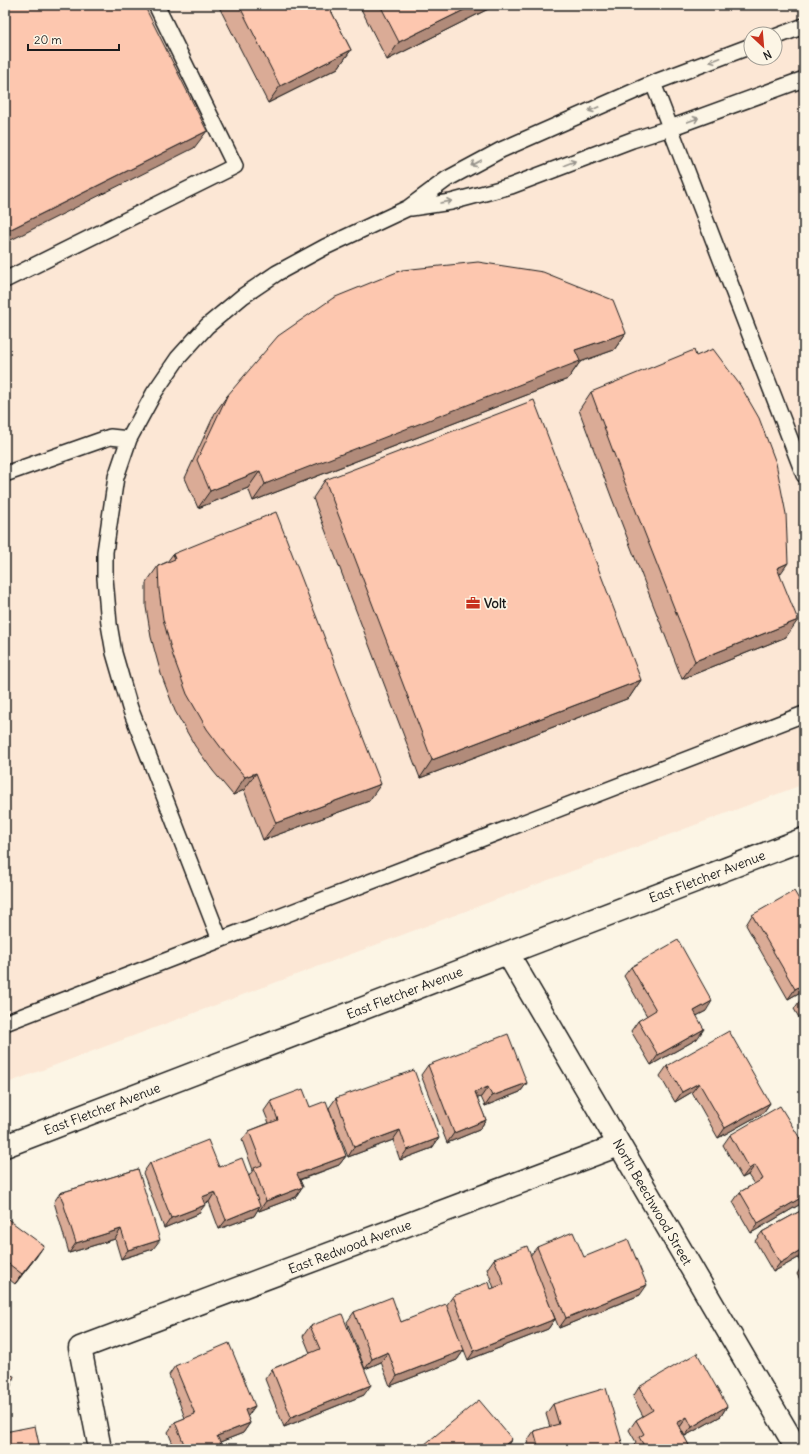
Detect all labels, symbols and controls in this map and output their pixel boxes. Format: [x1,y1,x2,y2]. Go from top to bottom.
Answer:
scale bar [28,26,119,52]
north arrow [743,26,783,66]
text: 20 m [34,32,62,47]
text: N [761,47,774,63]
one-way arrow [709,56,721,64]
one-way arrow [589,106,601,113]
one-way arrow [686,115,698,123]
one-way arrow [564,159,576,167]
one-way arrow [470,160,482,168]
one-way arrow [439,198,452,206]
office icon: Volt [465,595,481,611]
place label: Volt [484,595,507,612]
street label: East Fletcher Avenue [647,847,768,907]
street label: East Fletcher Avenue [344,963,465,1023]
street label: East Fletcher Avenue [42,1079,163,1139]
street label: North Beechwood Street [609,1136,696,1269]
street label: East Redwood Avenue [286,1216,414,1278]

